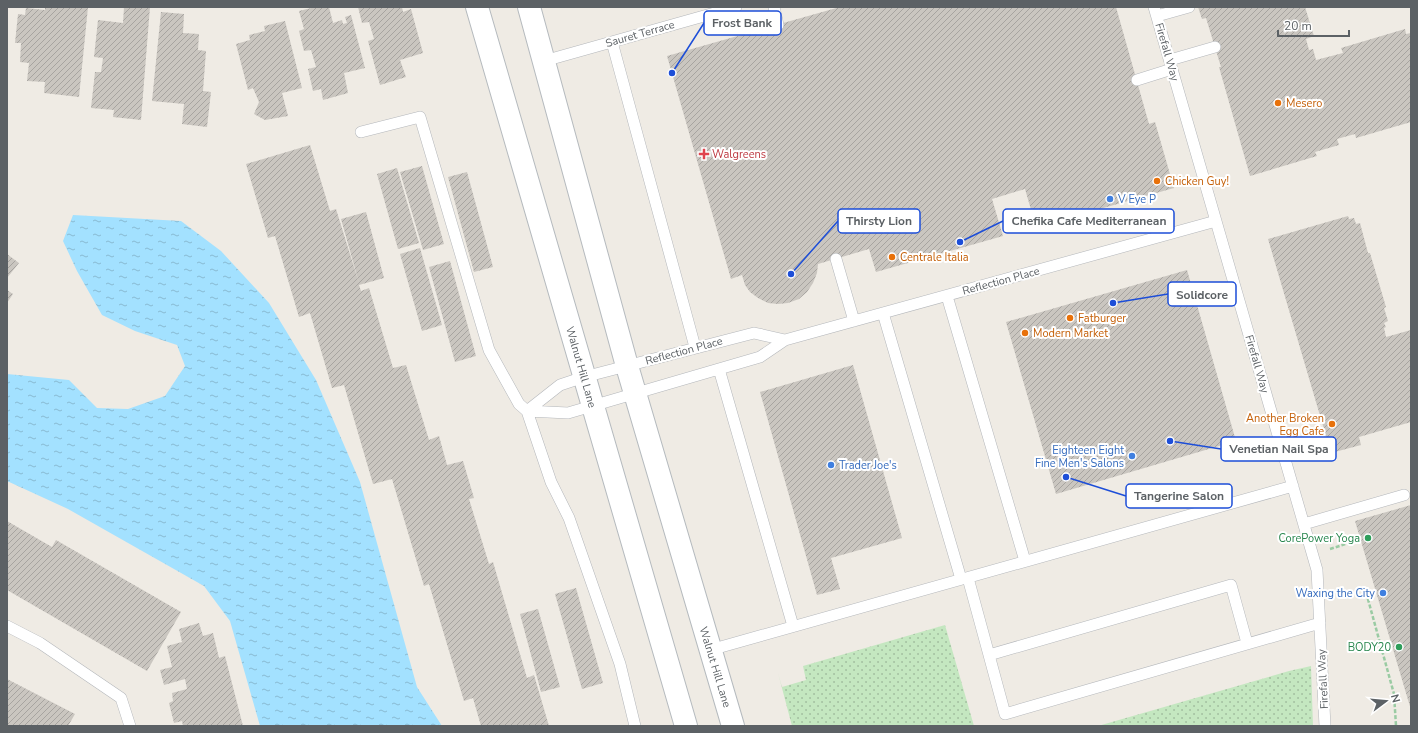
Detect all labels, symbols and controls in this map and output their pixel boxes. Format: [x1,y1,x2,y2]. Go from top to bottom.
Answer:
callout: Frost Bank [704,11,781,35]
scale bar [1278,12,1349,38]
text: Frost Bank [712,15,773,31]
street label: Sauret Terrace [604,17,676,51]
text: 20 m [1284,18,1312,34]
street label: Firefall Way [1152,21,1183,83]
place label: Mesero [1286,96,1322,111]
marker: Mesero [1273,98,1283,108]
place label: Walgreens [712,147,766,162]
marker: Walgreens [699,149,709,159]
place label: Chicken Guy! [1165,174,1229,189]
marker: Chicken Guy! [1152,176,1162,186]
place label: V Eye P [1117,192,1156,207]
marker: V Eye P [1105,194,1115,204]
callout: Thirsty Lion [838,209,920,233]
callout: Chefika Cafe Mediterranean [1003,209,1174,233]
text: Thirsty Lion [846,213,912,229]
text: Chefika Cafe Mediterranean [1012,213,1166,229]
place label: Centrale Italia [900,250,969,265]
marker: Centrale Italia [887,252,897,262]
street label: Reflection Place [961,263,1041,299]
callout: Solidcore [1168,282,1236,306]
text: Solidcore [1176,287,1229,303]
place label: Fatburger [1078,311,1126,326]
marker: Fatburger [1065,313,1075,323]
street label: Walnut Hill Lane [562,325,600,409]
place label: Modern Market [1033,326,1108,341]
marker: Modern Market [1020,328,1030,338]
street label: Reflection Place [644,333,724,369]
street label: Firefall Way [1242,333,1273,395]
place label: Another Broken Egg Cafe [1246,411,1324,439]
marker: Another Broken Egg Cafe [1327,419,1337,429]
callout: Venetian Nail Spa [1221,437,1336,461]
text: Venetian Nail Spa [1228,441,1329,457]
place label: Eighteen Eight Fine Men's Salons [1035,443,1124,471]
marker: Eighteen Eight Fine Men's Salons [1127,451,1137,461]
place label: Trader Joe's [839,458,897,473]
marker: Trader Joe's [826,460,836,470]
callout: Tangerine Salon [1126,484,1232,508]
text: Tangerine Salon [1134,488,1224,504]
place label: CorePower Yoga [1279,531,1360,546]
marker: CorePower Yoga [1363,533,1373,543]
place label: Waxing the City [1296,586,1375,601]
marker: Waxing the City [1378,588,1388,598]
street label: Walnut Hill Lane [696,625,734,709]
place label: BODY20 [1348,640,1391,655]
marker: BODY20 [1394,642,1404,652]
street label: Firefall Way [1314,648,1332,709]
north arrow [1366,681,1406,721]
text: N [1387,692,1403,704]

